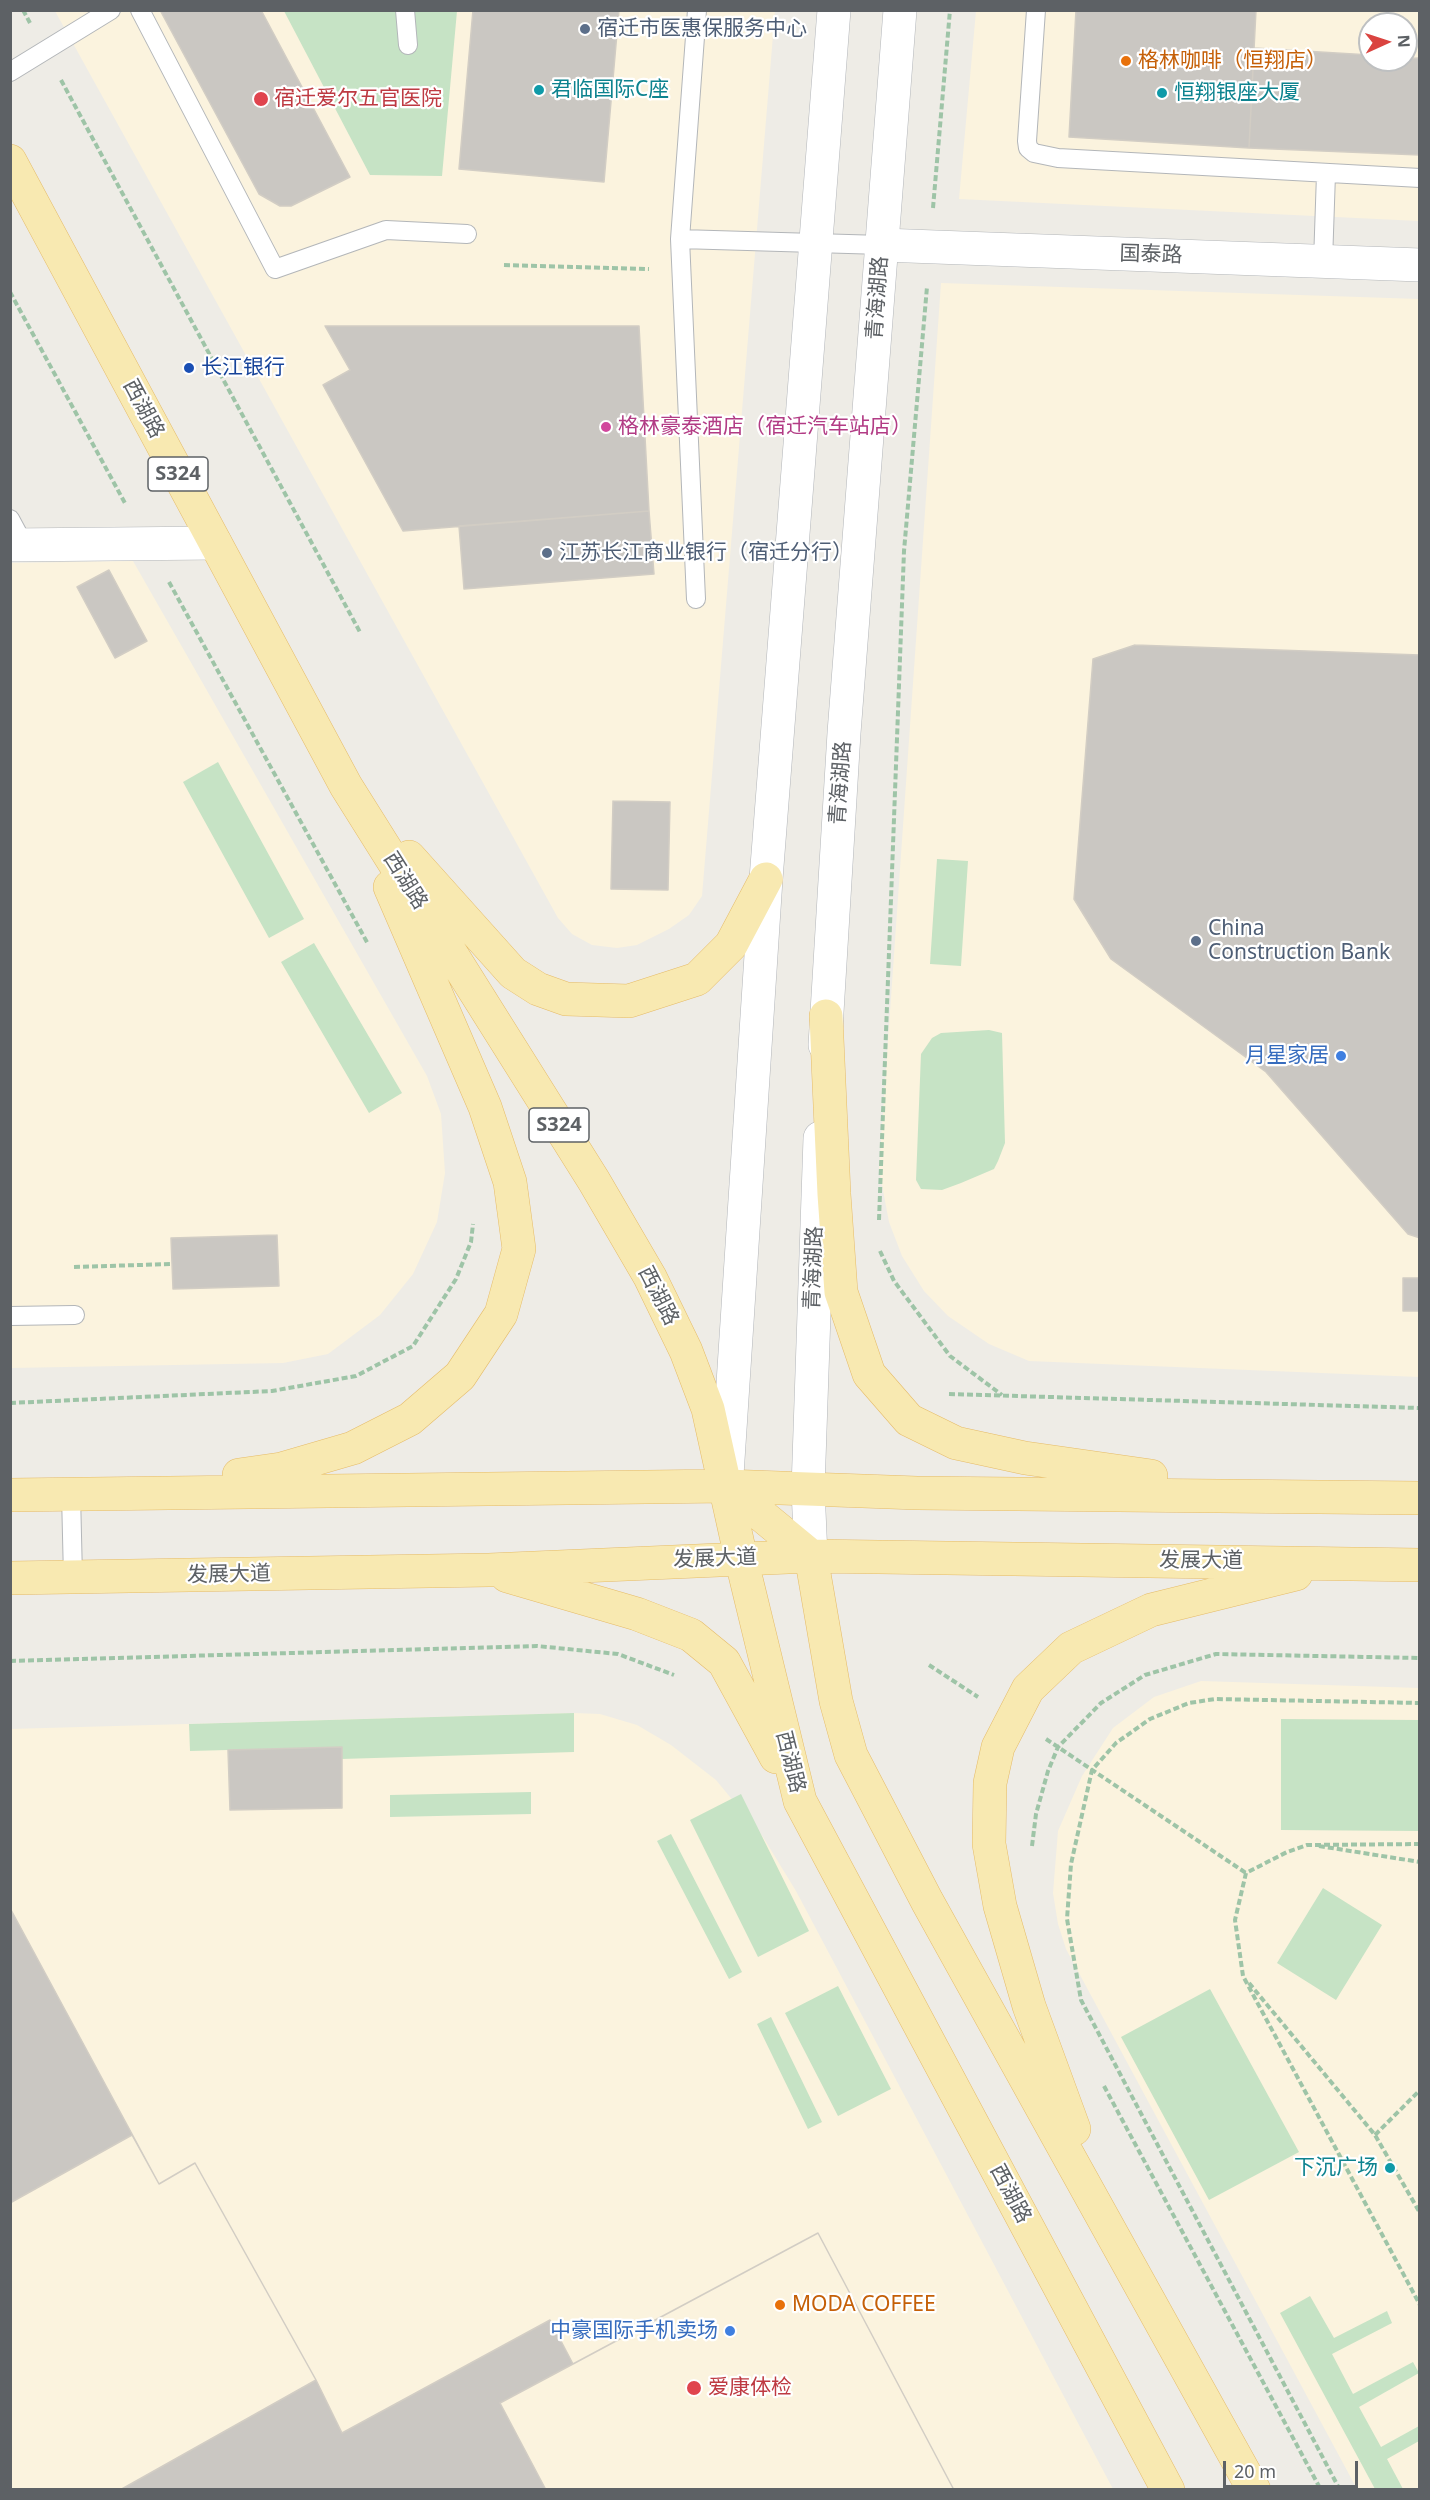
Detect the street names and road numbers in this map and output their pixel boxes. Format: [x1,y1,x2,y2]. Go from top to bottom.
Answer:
street label: 国泰路 [1119,241,1183,269]
street label: 青海湖路 [863,255,893,341]
street label: 西湖路 [117,375,169,443]
road number: S324 [148,457,208,491]
street label: 青海湖路 [826,740,856,826]
street label: 西湖路 [378,848,432,914]
road number: S324 [529,1108,589,1142]
street label: 青海湖路 [800,1226,828,1310]
street label: 西湖路 [632,1262,684,1330]
street label: 发展大道 [673,1545,757,1573]
street label: 发展大道 [1159,1548,1243,1574]
street label: 发展大道 [187,1562,271,1588]
street label: 西湖路 [770,1728,810,1796]
street label: 西湖路 [984,2160,1036,2228]

